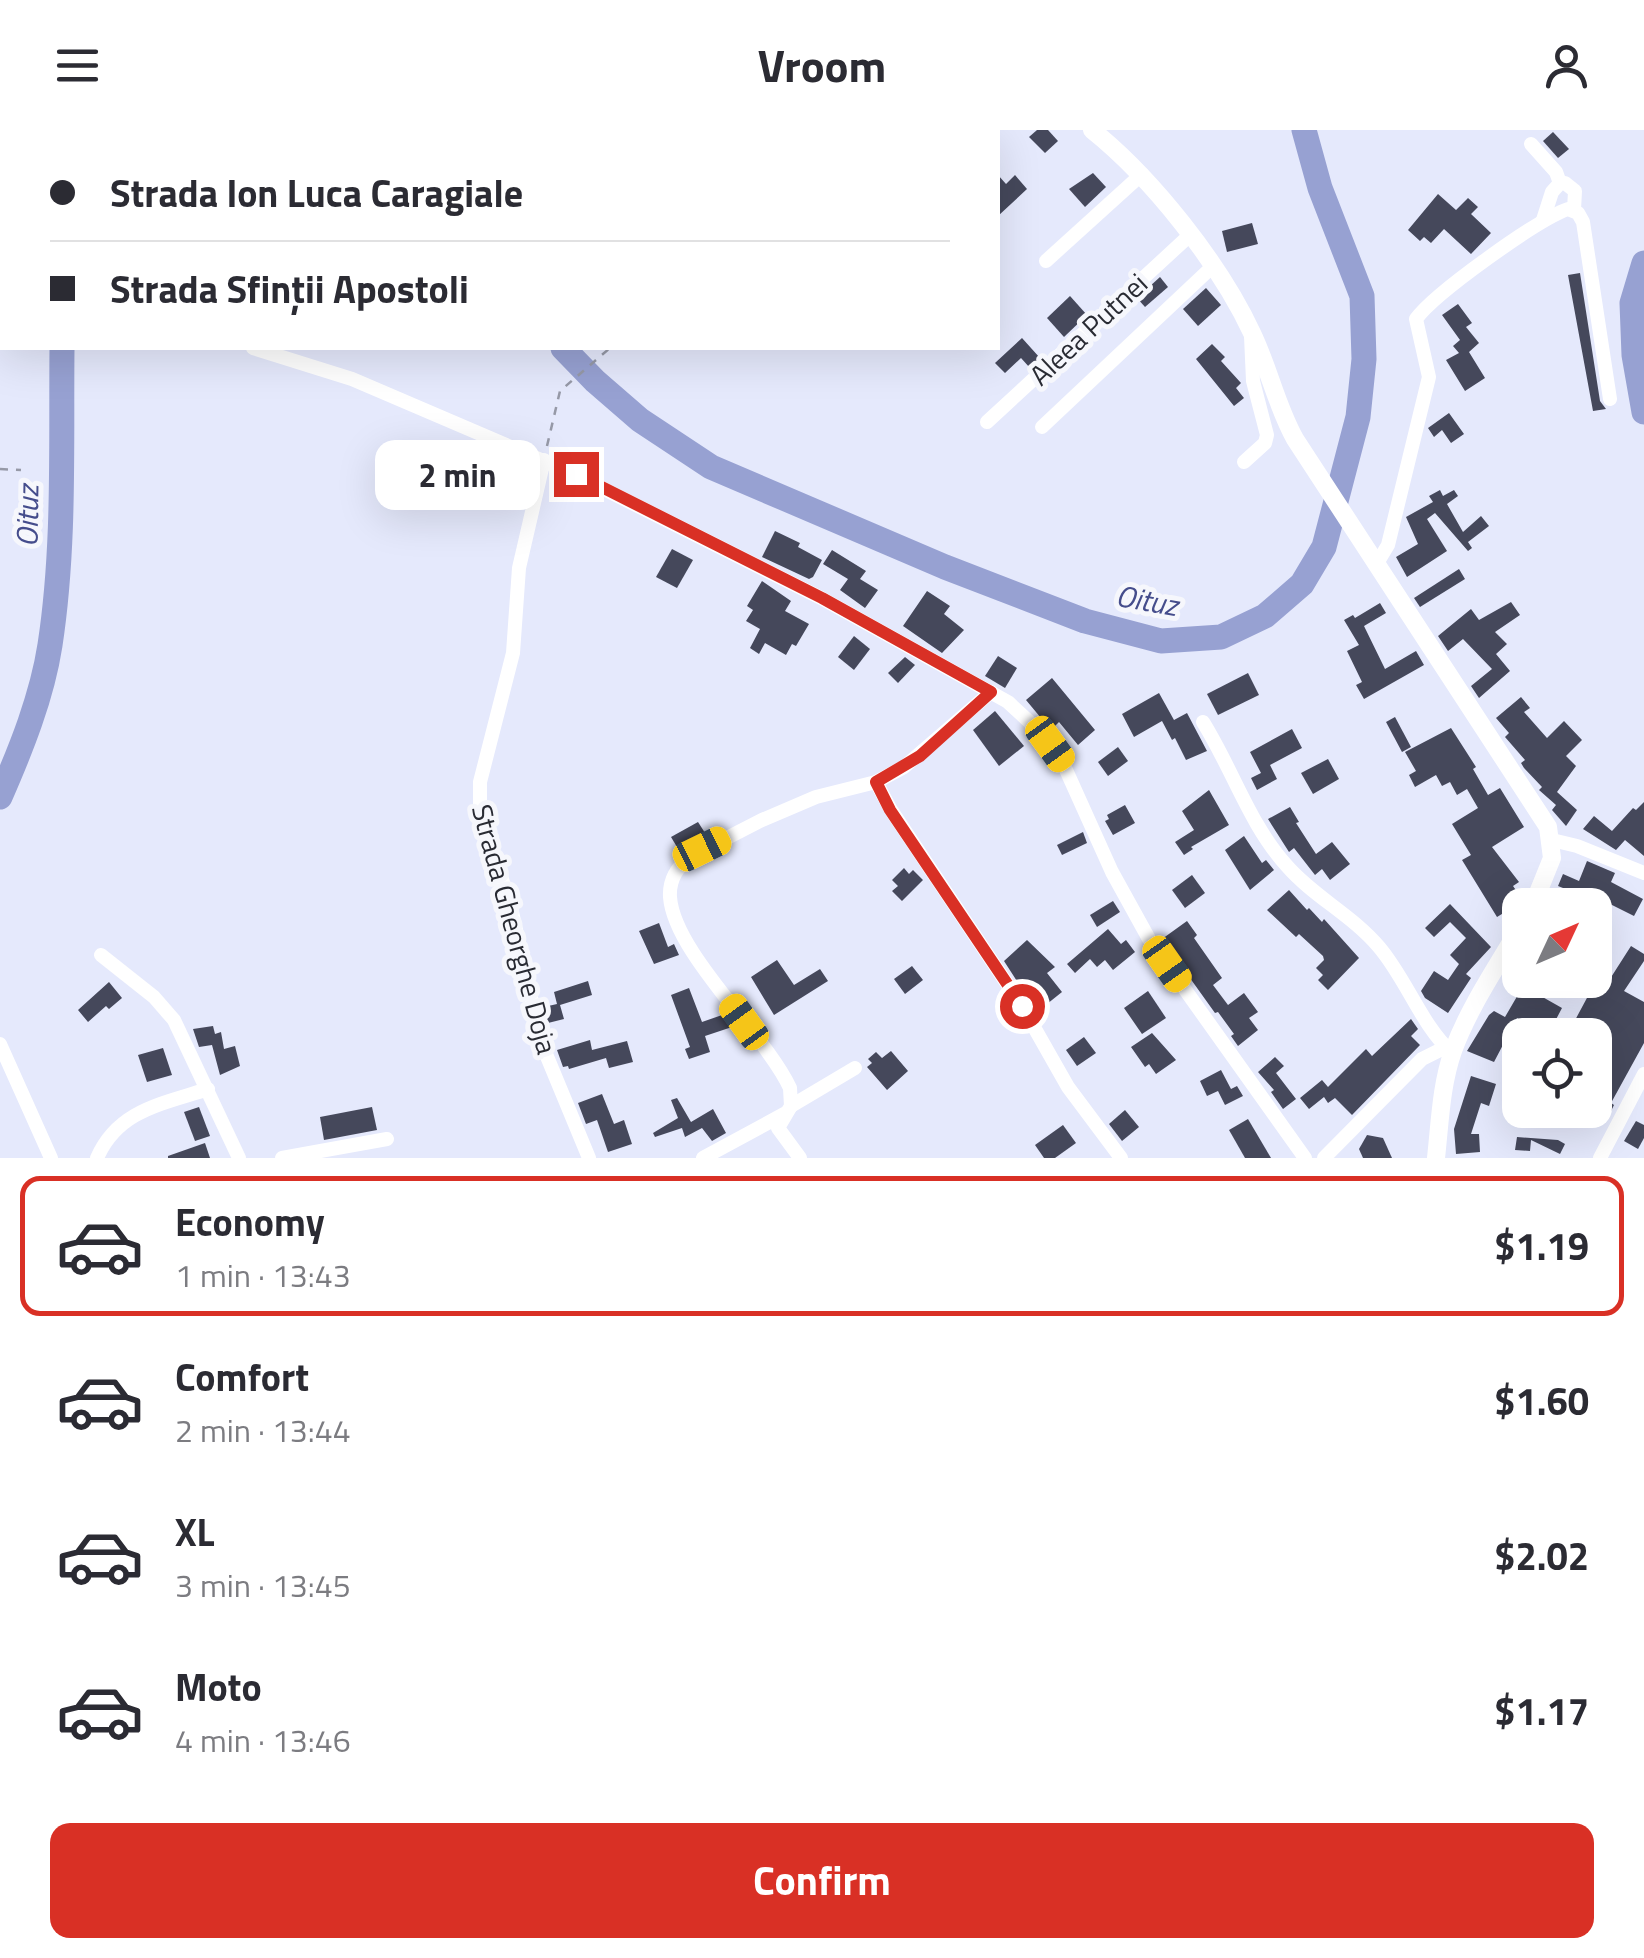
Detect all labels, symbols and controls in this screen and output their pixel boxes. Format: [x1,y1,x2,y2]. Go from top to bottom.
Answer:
text: Vroom [758,31,886,99]
icon: menu [50,38,105,93]
icon: person [1539,38,1594,93]
text: Strada Ion Luca Caragiale [110,164,523,222]
text: Strada Sfinții Apostoli [110,260,469,318]
street label: Aleea Putnei [1019,263,1157,395]
callout: 2 min [376,439,541,509]
text: 2 min [419,451,496,499]
route end [554,452,599,497]
water label: Oituz [3,482,51,547]
water label: Oituz [1112,572,1184,628]
car [1020,711,1080,777]
street label: Strada Gheorghe Doja [461,799,569,1059]
car [668,822,736,876]
north arrow [1502,888,1612,998]
map controls [1502,888,1612,1128]
car [1138,931,1196,997]
route start [1000,984,1045,1029]
car [714,989,774,1055]
button: locate [1502,1018,1612,1128]
text: Economy [175,1193,325,1251]
icon: car [55,1201,145,1291]
text: $1.19 [1494,1217,1589,1275]
text: 1 min · 13:43 [175,1251,351,1299]
text: Comfort [175,1348,309,1406]
icon: car [55,1356,145,1446]
text: $1.60 [1494,1372,1589,1430]
text: 2 min · 13:44 [175,1406,351,1454]
text: XL [175,1503,215,1561]
icon: car [55,1511,145,1601]
text: $2.02 [1494,1527,1589,1585]
text: 3 min · 13:45 [175,1561,351,1609]
text: Moto [175,1658,262,1716]
icon: car [55,1666,145,1756]
text: $1.17 [1494,1682,1589,1740]
text: 4 min · 13:46 [175,1716,351,1764]
button: Confirm [50,1823,1594,1938]

